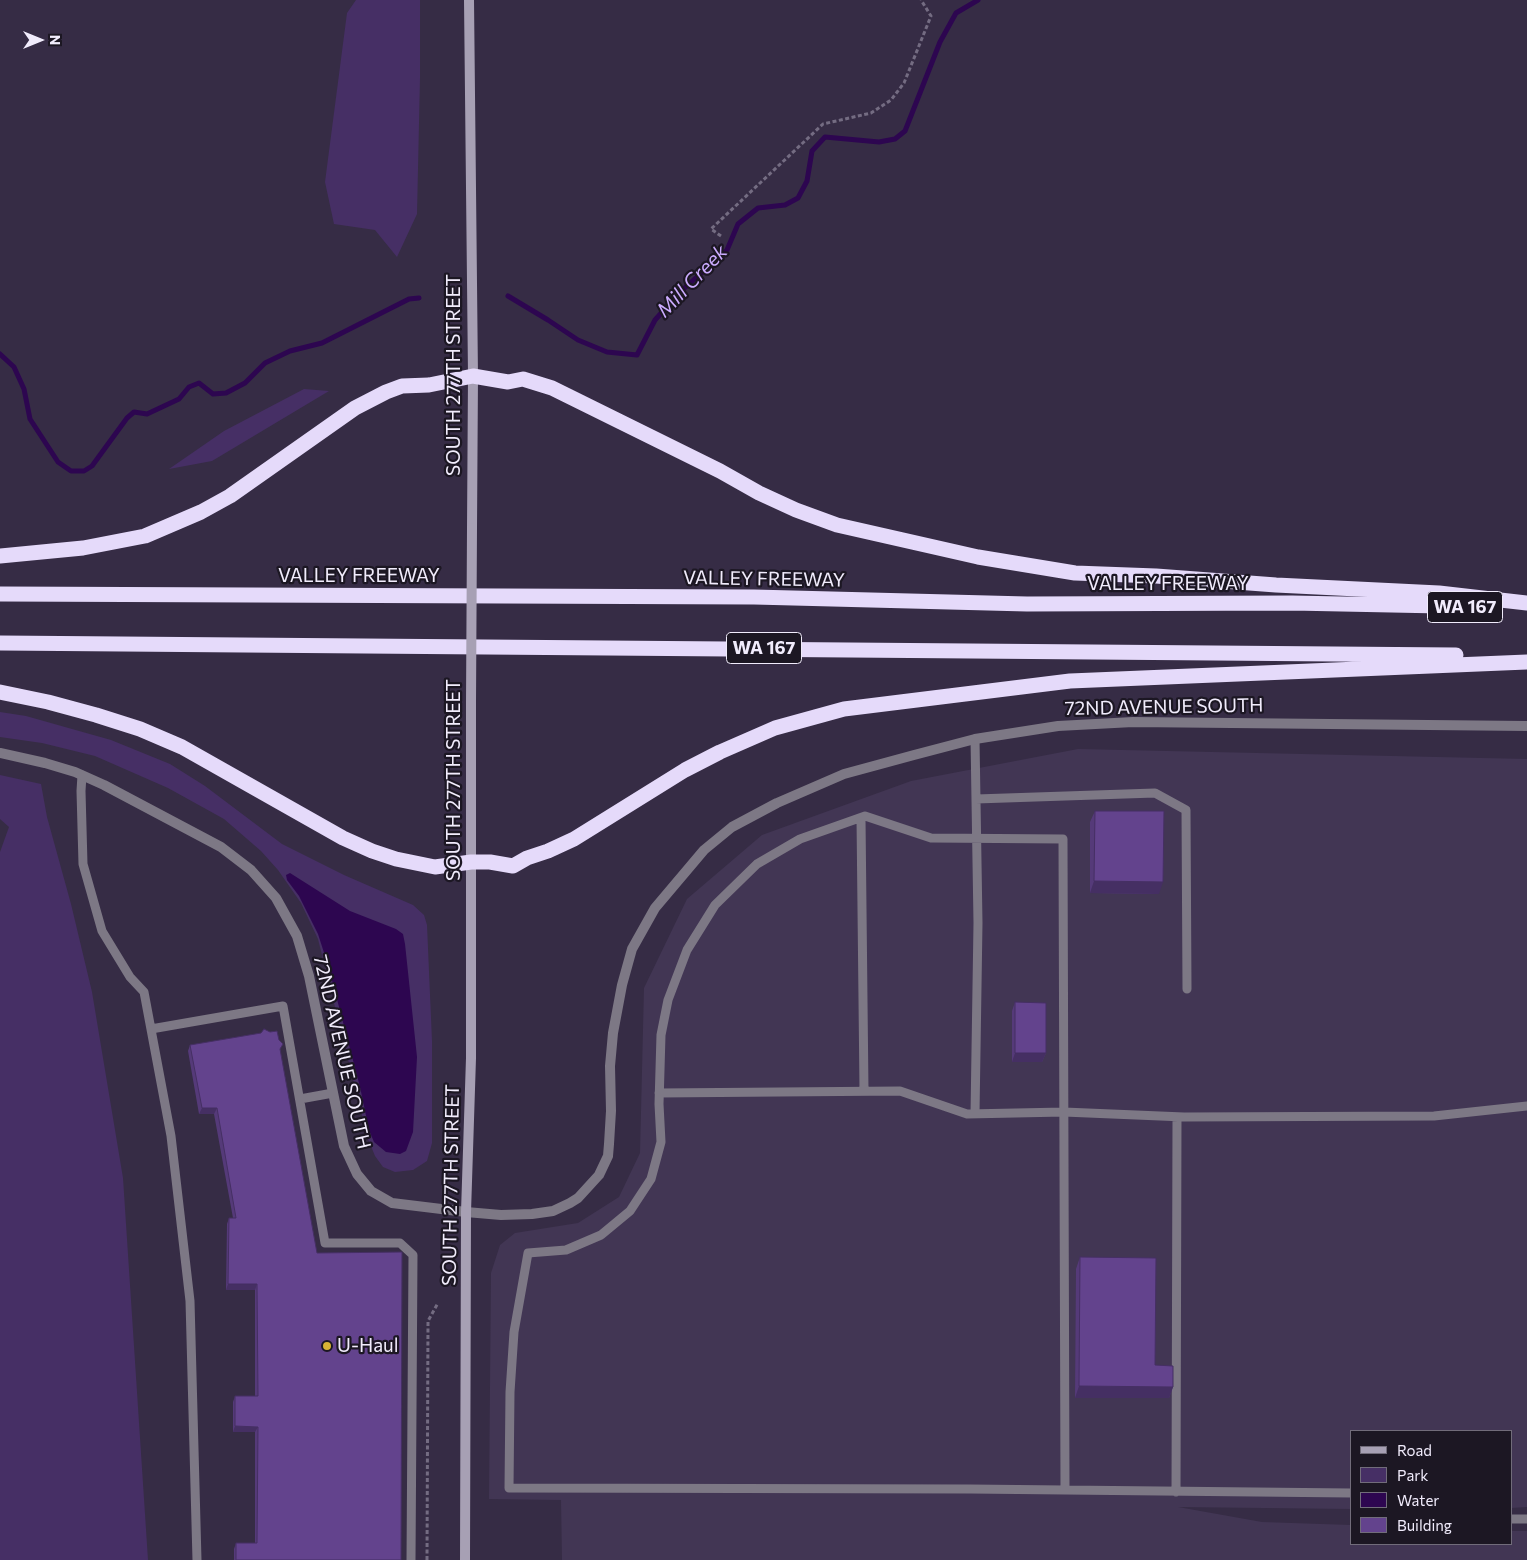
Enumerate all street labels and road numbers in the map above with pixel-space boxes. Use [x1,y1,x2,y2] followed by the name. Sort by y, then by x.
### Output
[443,274,465,476] street label: SOUTH 277TH STREET
[278,565,440,587] street label: VALLEY FREEWAY
[683,566,845,592] street label: VALLEY FREEWAY
[1087,573,1249,595] street label: VALLEY FREEWAY
[1428,592,1502,622] road number: WA 167
[726,632,802,664] road number: WA 167
[443,679,465,881] street label: SOUTH 277TH STREET
[1064,694,1264,720] street label: 72ND AVENUE SOUTH
[309,953,375,1151] street label: 72ND AVENUE SOUTH
[438,1084,464,1286] street label: SOUTH 277TH STREET

